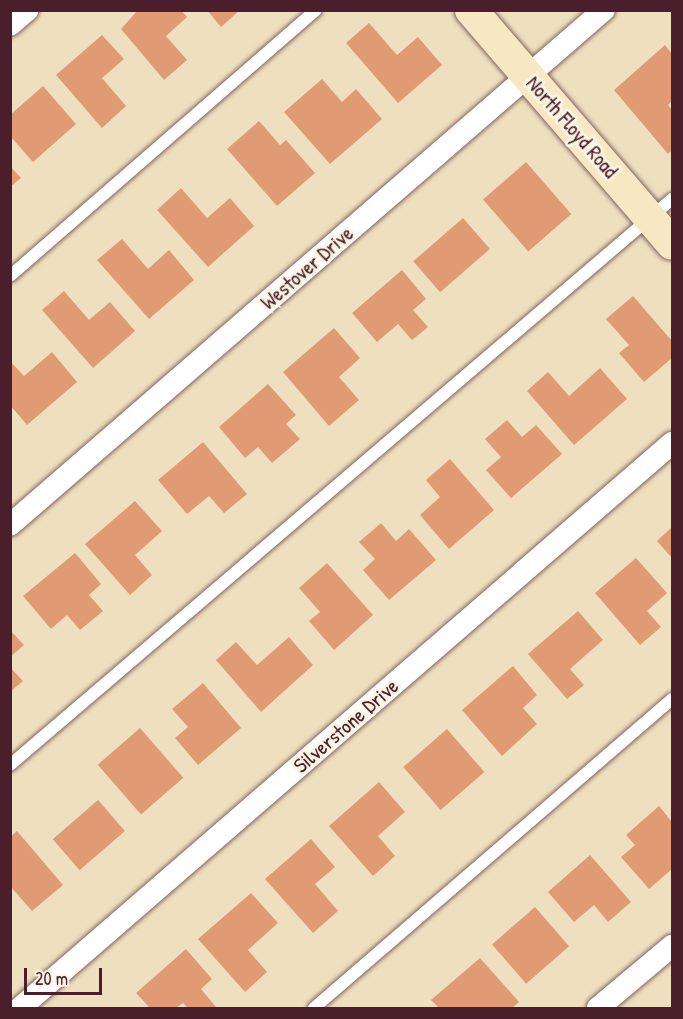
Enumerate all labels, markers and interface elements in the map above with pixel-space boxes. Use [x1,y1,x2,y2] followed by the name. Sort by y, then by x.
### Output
[521,71,623,183] street label: North Floyd Road
[256,221,358,315] street label: Westover Drive
[288,674,404,778] street label: Silverstone Drive
[27,956,105,994] scale bar
[35,966,68,991] text: 20 m

